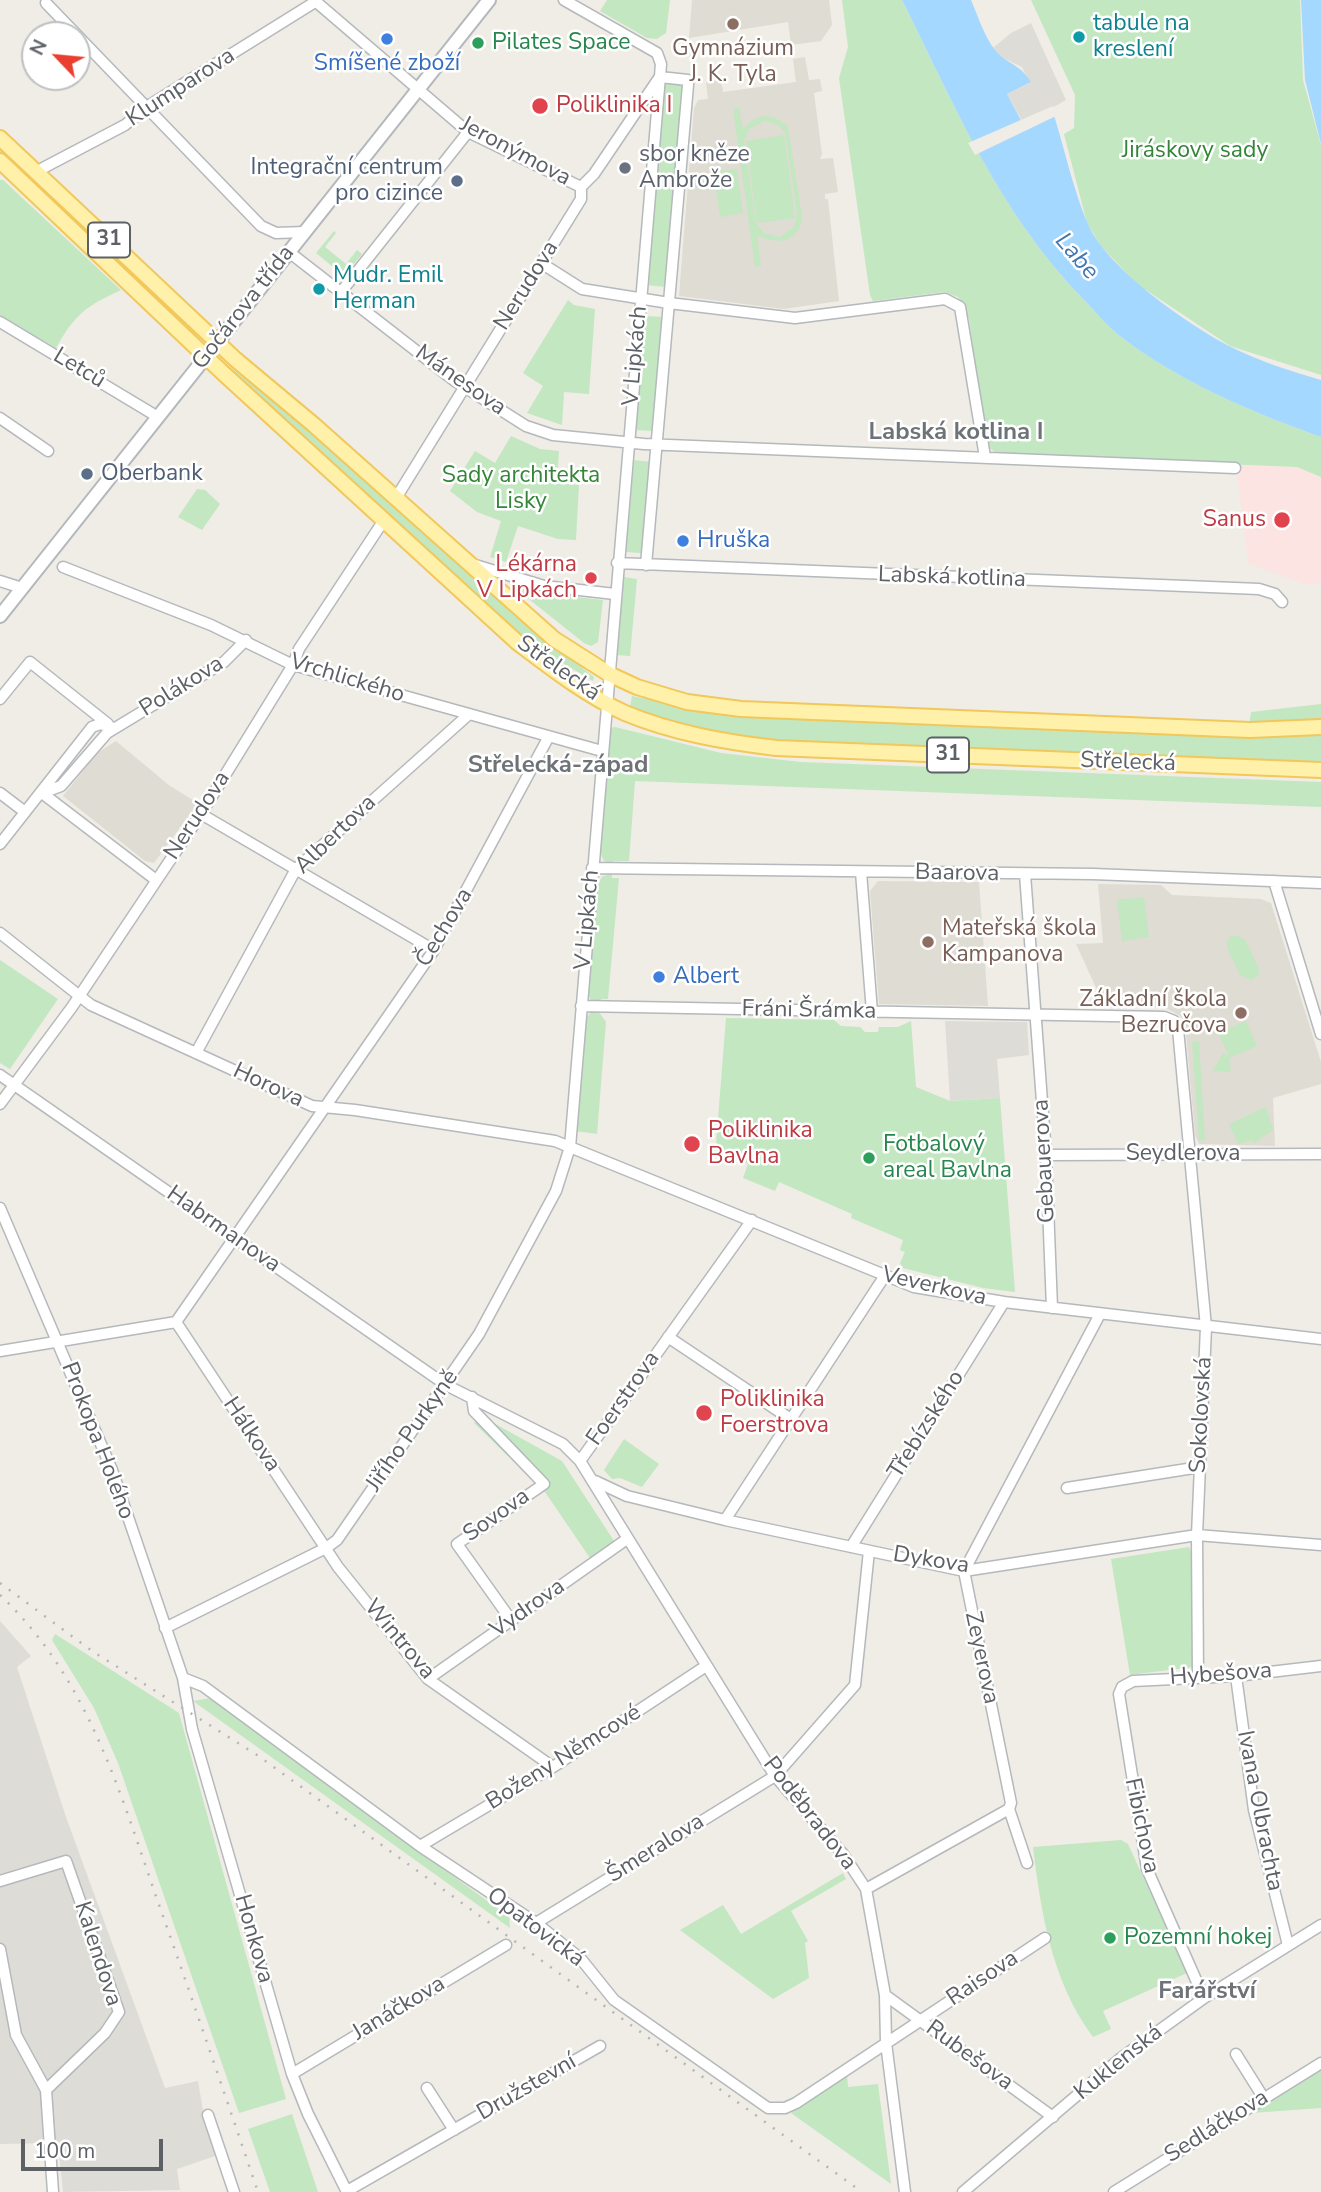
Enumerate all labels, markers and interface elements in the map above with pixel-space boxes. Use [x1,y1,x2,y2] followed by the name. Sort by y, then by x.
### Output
[1093,10,1190,64] place label: tabule na kreslení
[725,16,741,32] marker: Gymnázium J. K. Tyla
[21,21,91,91] north arrow
[492,29,630,57] place label: Pilates Space
[1071,29,1087,45] marker: tabule na kreslení
[379,31,395,47] marker: Smíšené zboží
[470,35,486,51] marker: Pilates Space
[672,35,794,89] place label: Gymnázium J. K. Tyla
[24,36,54,60] text: N
[122,43,240,133] street label: Klumparova
[314,50,460,78] place label: Smíšené zboží
[556,92,672,120] place label: Poliklinika I
[530,96,550,116] marker: Poliklinika I
[455,111,575,193] street label: Jeronýmova
[1122,137,1268,165] park label: Jiráskovy sady
[639,141,750,195] place label: sbor kněze Ambrože
[251,154,443,208] place label: Integrační centrum pro cizince
[617,160,633,176] marker: sbor kněze Ambrože
[449,173,465,189] marker: Integrační centrum pro cizince
[88,222,130,258] road number: 31
[1048,228,1104,286] water label: Labe
[489,236,565,336] street label: Nerudova
[187,240,301,376] street label: Gočárova třída
[333,262,443,316] place label: Mudr. Emil Herman
[311,281,327,297] marker: Mudr. Emil Herman
[618,305,654,407] street label: V Lipkách
[409,340,511,422] street label: Mánesova
[48,343,110,395] street label: Letců
[869,419,1043,447] district label: Labská kotlina I
[101,460,203,488] place label: Oberbank
[442,462,600,516] park label: Sady architekta Lisky
[79,466,95,482] marker: Oberbank
[1203,506,1266,534] place label: Sanus
[1272,510,1292,530] marker: Sanus
[697,527,770,555] place label: Hruška
[675,533,691,549] marker: Hruška
[477,551,577,605] place label: Lékárna V Lipkách
[878,562,1026,594] street label: Labská kotlina
[583,570,599,586] marker: Lékárna V Lipkách
[511,630,605,708] street label: Střelecká
[286,648,408,710] street label: Vrchlického
[135,651,229,723] street label: Polákova
[927,738,969,772] road number: 31
[1080,748,1176,778] street label: Střelecká
[468,752,648,780] district label: Střelecká-západ
[159,766,237,866] street label: Nerudova
[290,789,382,881] street label: Albertova
[915,859,999,889] street label: Baarova
[570,869,606,971] street label: V Lipkách
[411,884,479,972] street label: Čechova
[942,915,1097,969] place label: Mateřská škola Kampanova
[920,934,936,950] marker: Mateřská škola Kampanova
[673,963,739,991] place label: Albert
[651,969,667,985] marker: Albert
[1079,986,1227,1040] place label: Základní škola Bezručova
[741,996,877,1026] street label: Fráni Šrámka
[1233,1005,1249,1021] marker: Základní škola Bezručova
[228,1058,308,1114] street label: Horova
[1028,1098,1062,1224] street label: Gebauerova
[708,1117,813,1171] place label: Poliklinika Bavlna
[883,1131,1012,1185] place label: Fotbalový areal Bavlna
[682,1134,702,1154] marker: Poliklinika Bavlna
[1126,1140,1240,1168] street label: Seydlerova
[861,1150,877,1166] marker: Fotbalový areal Bavlna
[161,1181,285,1279] street label: Habrmanova
[879,1262,989,1312] street label: Veverkova
[581,1347,667,1451] street label: Foerstrova
[1185,1356,1219,1474] street label: Sokolovská
[54,1359,140,1523] street label: Prokopa Holého
[361,1365,465,1497] street label: Jiřího Purkyně
[883,1366,971,1484] street label: Třebízského
[720,1386,829,1440] place label: Poliklinika Foerstrova
[216,1392,286,1478] street label: Hálkova
[694,1403,714,1423] marker: Poliklinika Foerstrova
[458,1483,536,1549] street label: Sovova
[891,1541,971,1581] street label: Dykova
[485,1573,571,1645] street label: Vydrova
[357,1594,441,1686] street label: Wintrova
[958,1609,1004,1707] street label: Zeyerova
[1169,1658,1273,1692] street label: Hybešova
[481,1699,647,1817] street label: Boženy Němcové
[1230,1728,1288,1894] street label: Ivana Olbrachta
[756,1752,862,1876] street label: Poděbradova
[1117,1776,1165,1876] street label: Fibichova
[602,1808,710,1890] street label: Šmeralova
[481,1882,589,1974] street label: Opatovická
[227,1891,279,1987] street label: Honkova
[67,1898,127,2010] street label: Kalendova
[1124,1924,1272,1952] place label: Pozemní hokej
[1102,1930,1118,1946] marker: Pozemní hokej
[942,1945,1024,2013] street label: Raisova
[348,1971,450,2047] street label: Janáčkova
[1158,1978,1256,2006] district label: Farářství
[920,2015,1018,2097] street label: Rubešova
[1069,2019,1169,2107] street label: Kuklenská
[472,2049,582,2127] street label: Družstevní
[1160,2084,1274,2170] street label: Sedláčkova
[24,2126,166,2170] scale bar
[34,2137,95,2165] text: 100 m

